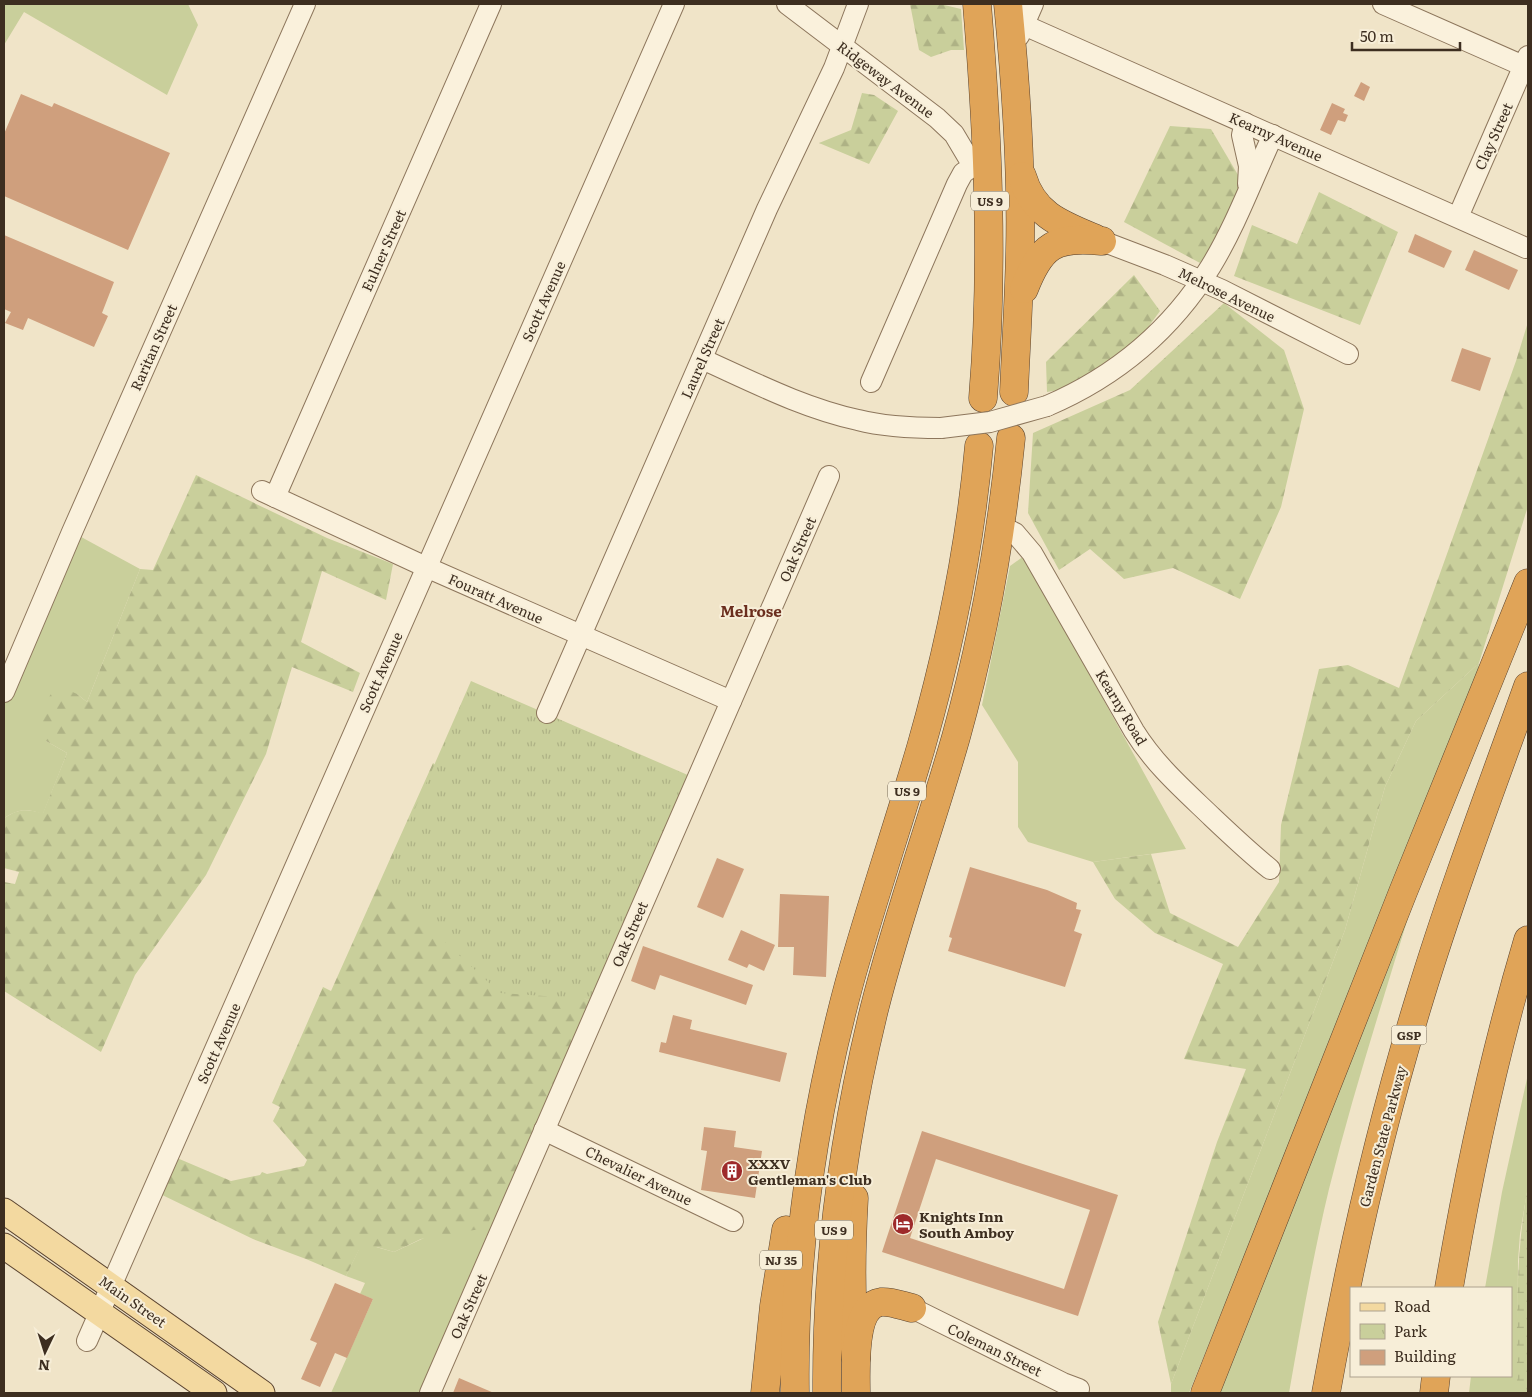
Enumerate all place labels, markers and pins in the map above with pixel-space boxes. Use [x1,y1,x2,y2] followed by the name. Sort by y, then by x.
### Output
[748,1153,872,1189] place label: XXXV Gentleman's Club
[720,1159,744,1183] building icon: XXXV Gentleman's Club
[919,1206,1015,1242] place label: Knights Inn South Amboy
[891,1212,915,1236] hotel icon: Knights Inn South Amboy

